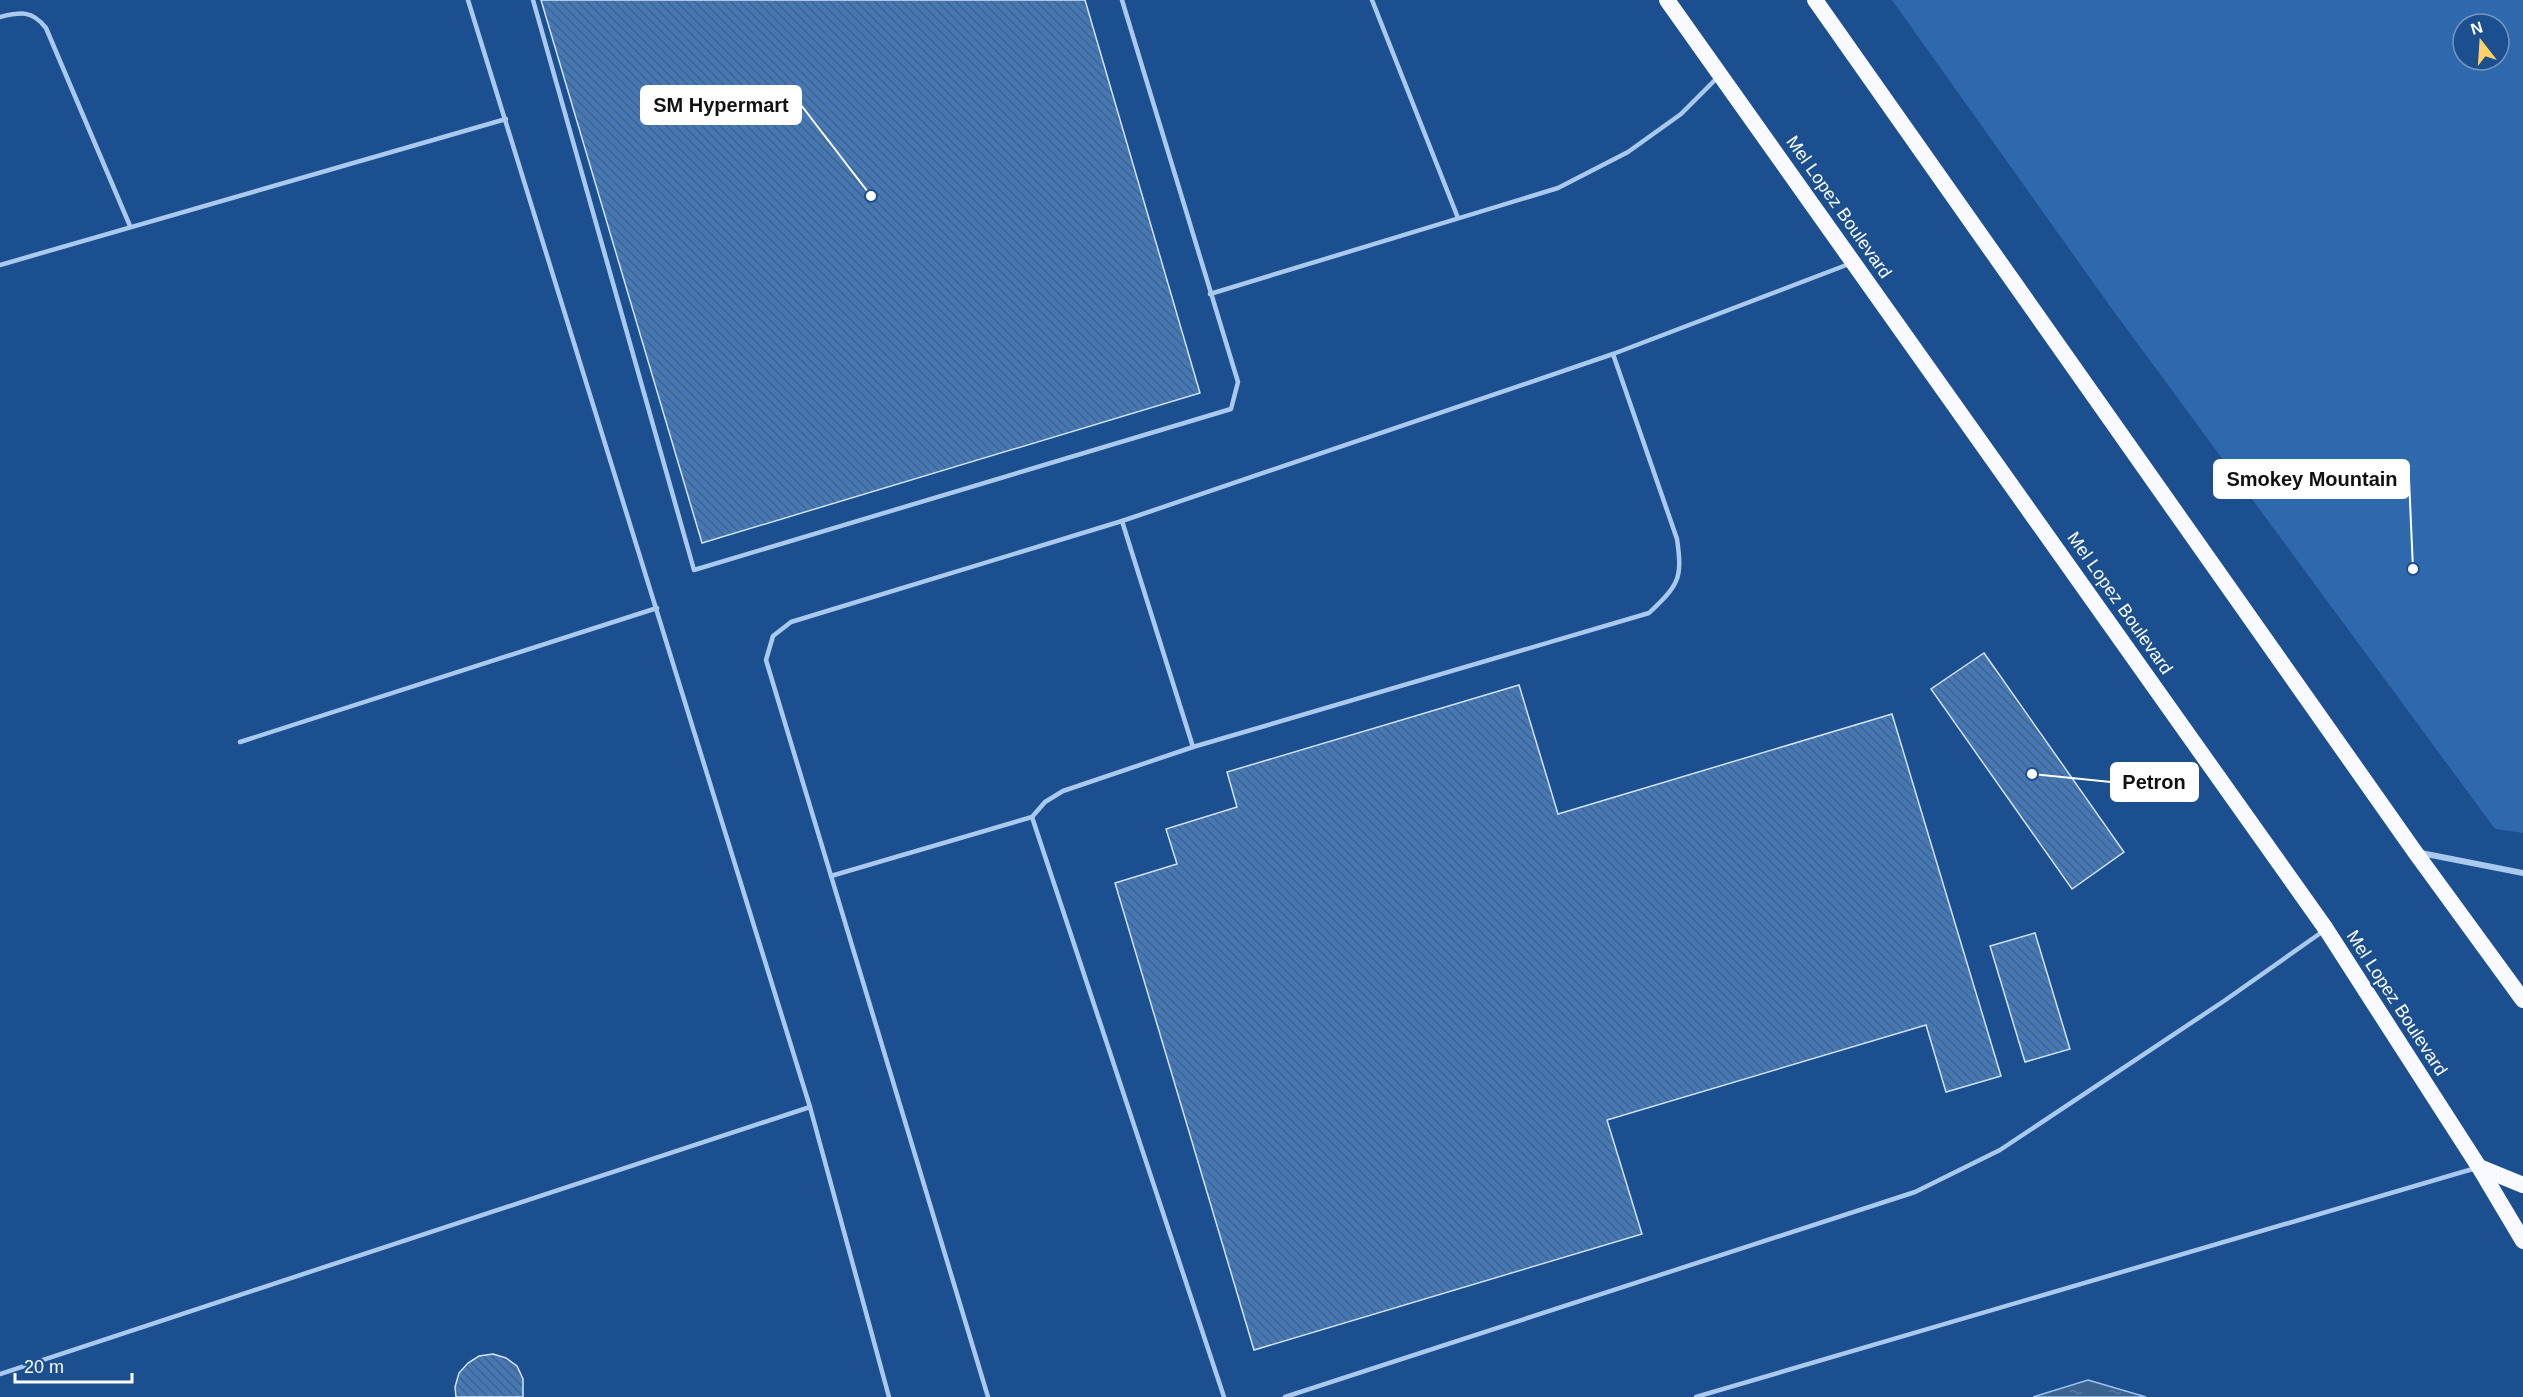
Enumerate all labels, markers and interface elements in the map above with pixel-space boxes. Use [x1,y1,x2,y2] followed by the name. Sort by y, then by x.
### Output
[2451,12,2511,72] north arrow
[2469,18,2485,38] text: N
[641,86,801,124] callout: SM Hypermart
[653,94,789,116] text: SM Hypermart
[1782,132,1896,282] street label: Mel Lopez Boulevard
[2214,460,2409,498] callout: Smokey Mountain
[2226,468,2398,490] text: Smokey Mountain
[2063,528,2177,678] street label: Mel Lopez Boulevard
[2111,763,2198,801] callout: Petron
[2122,771,2186,793] text: Petron
[2343,927,2451,1079] street label: Mel Lopez Boulevard
[15,1346,132,1384] scale bar
[24,1357,64,1377] text: 20 m

